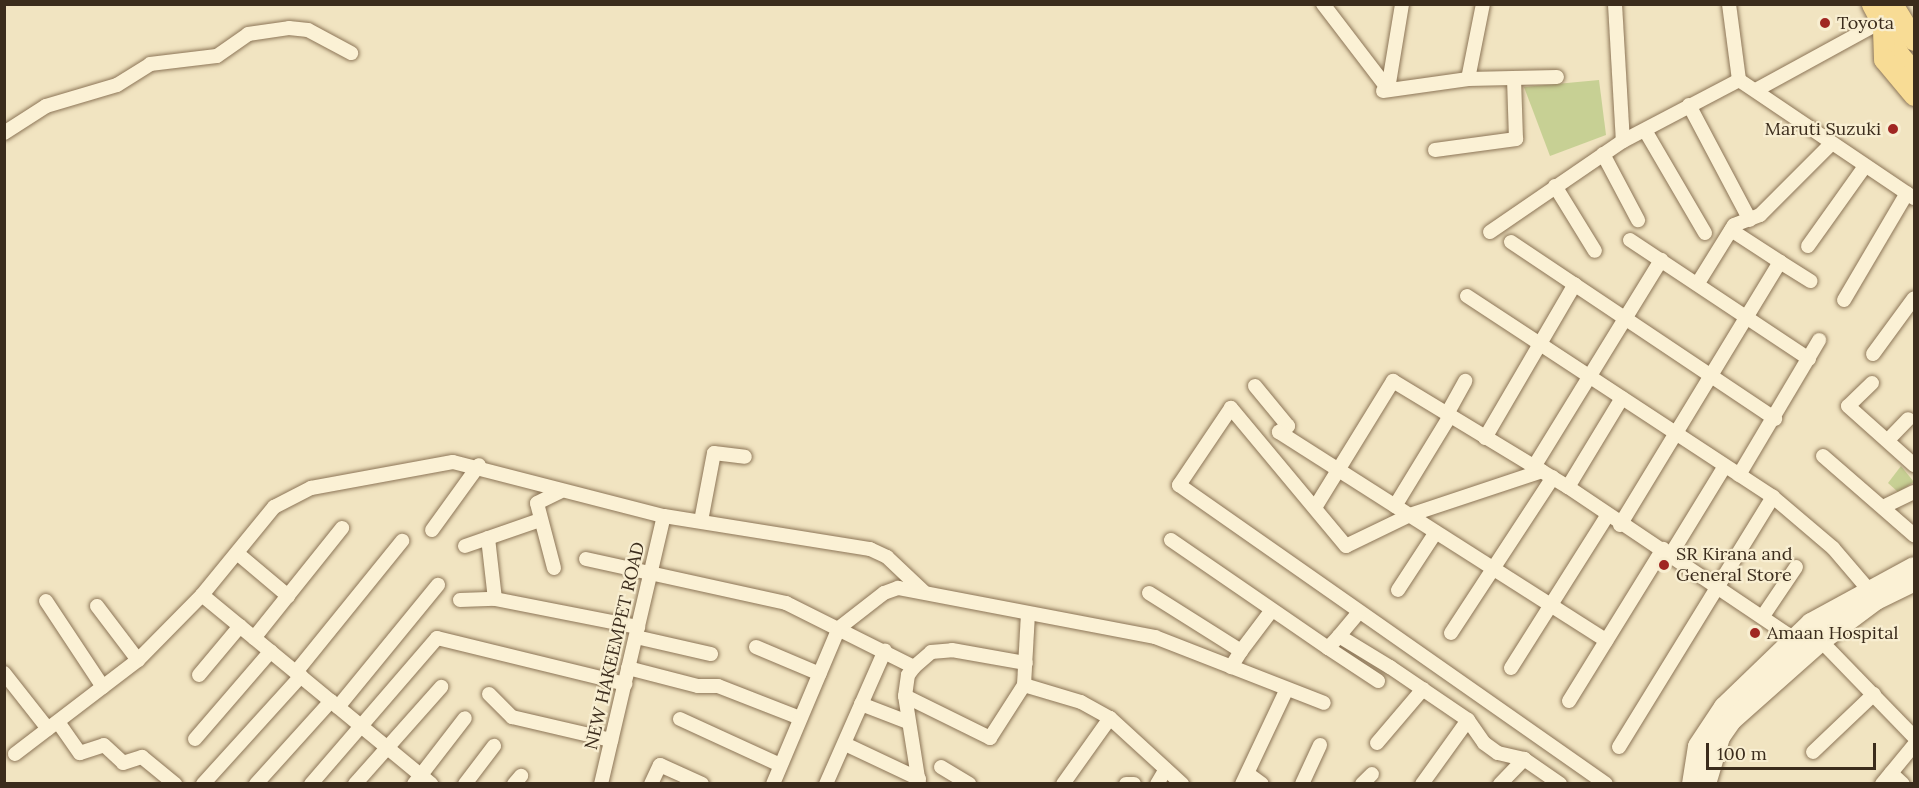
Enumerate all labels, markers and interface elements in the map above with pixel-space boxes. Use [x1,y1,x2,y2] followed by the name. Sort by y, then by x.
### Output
[1837,12,1894,34] place label: Toyota
[1818,16,1832,30] marker: Toyota
[1764,118,1881,140] place label: Maruti Suzuki
[1886,122,1900,136] marker: Maruti Suzuki
[581,540,649,752] street label: NEW HAKEEMPET ROAD
[1676,544,1792,586] place label: SR Kirana and General Store
[1657,558,1671,572] marker: SR Kirana and General Store
[1767,622,1898,644] place label: Amaan Hospital
[1748,626,1762,640] marker: Amaan Hospital
[1709,731,1878,769] scale bar
[1717,742,1767,765] text: 100 m

